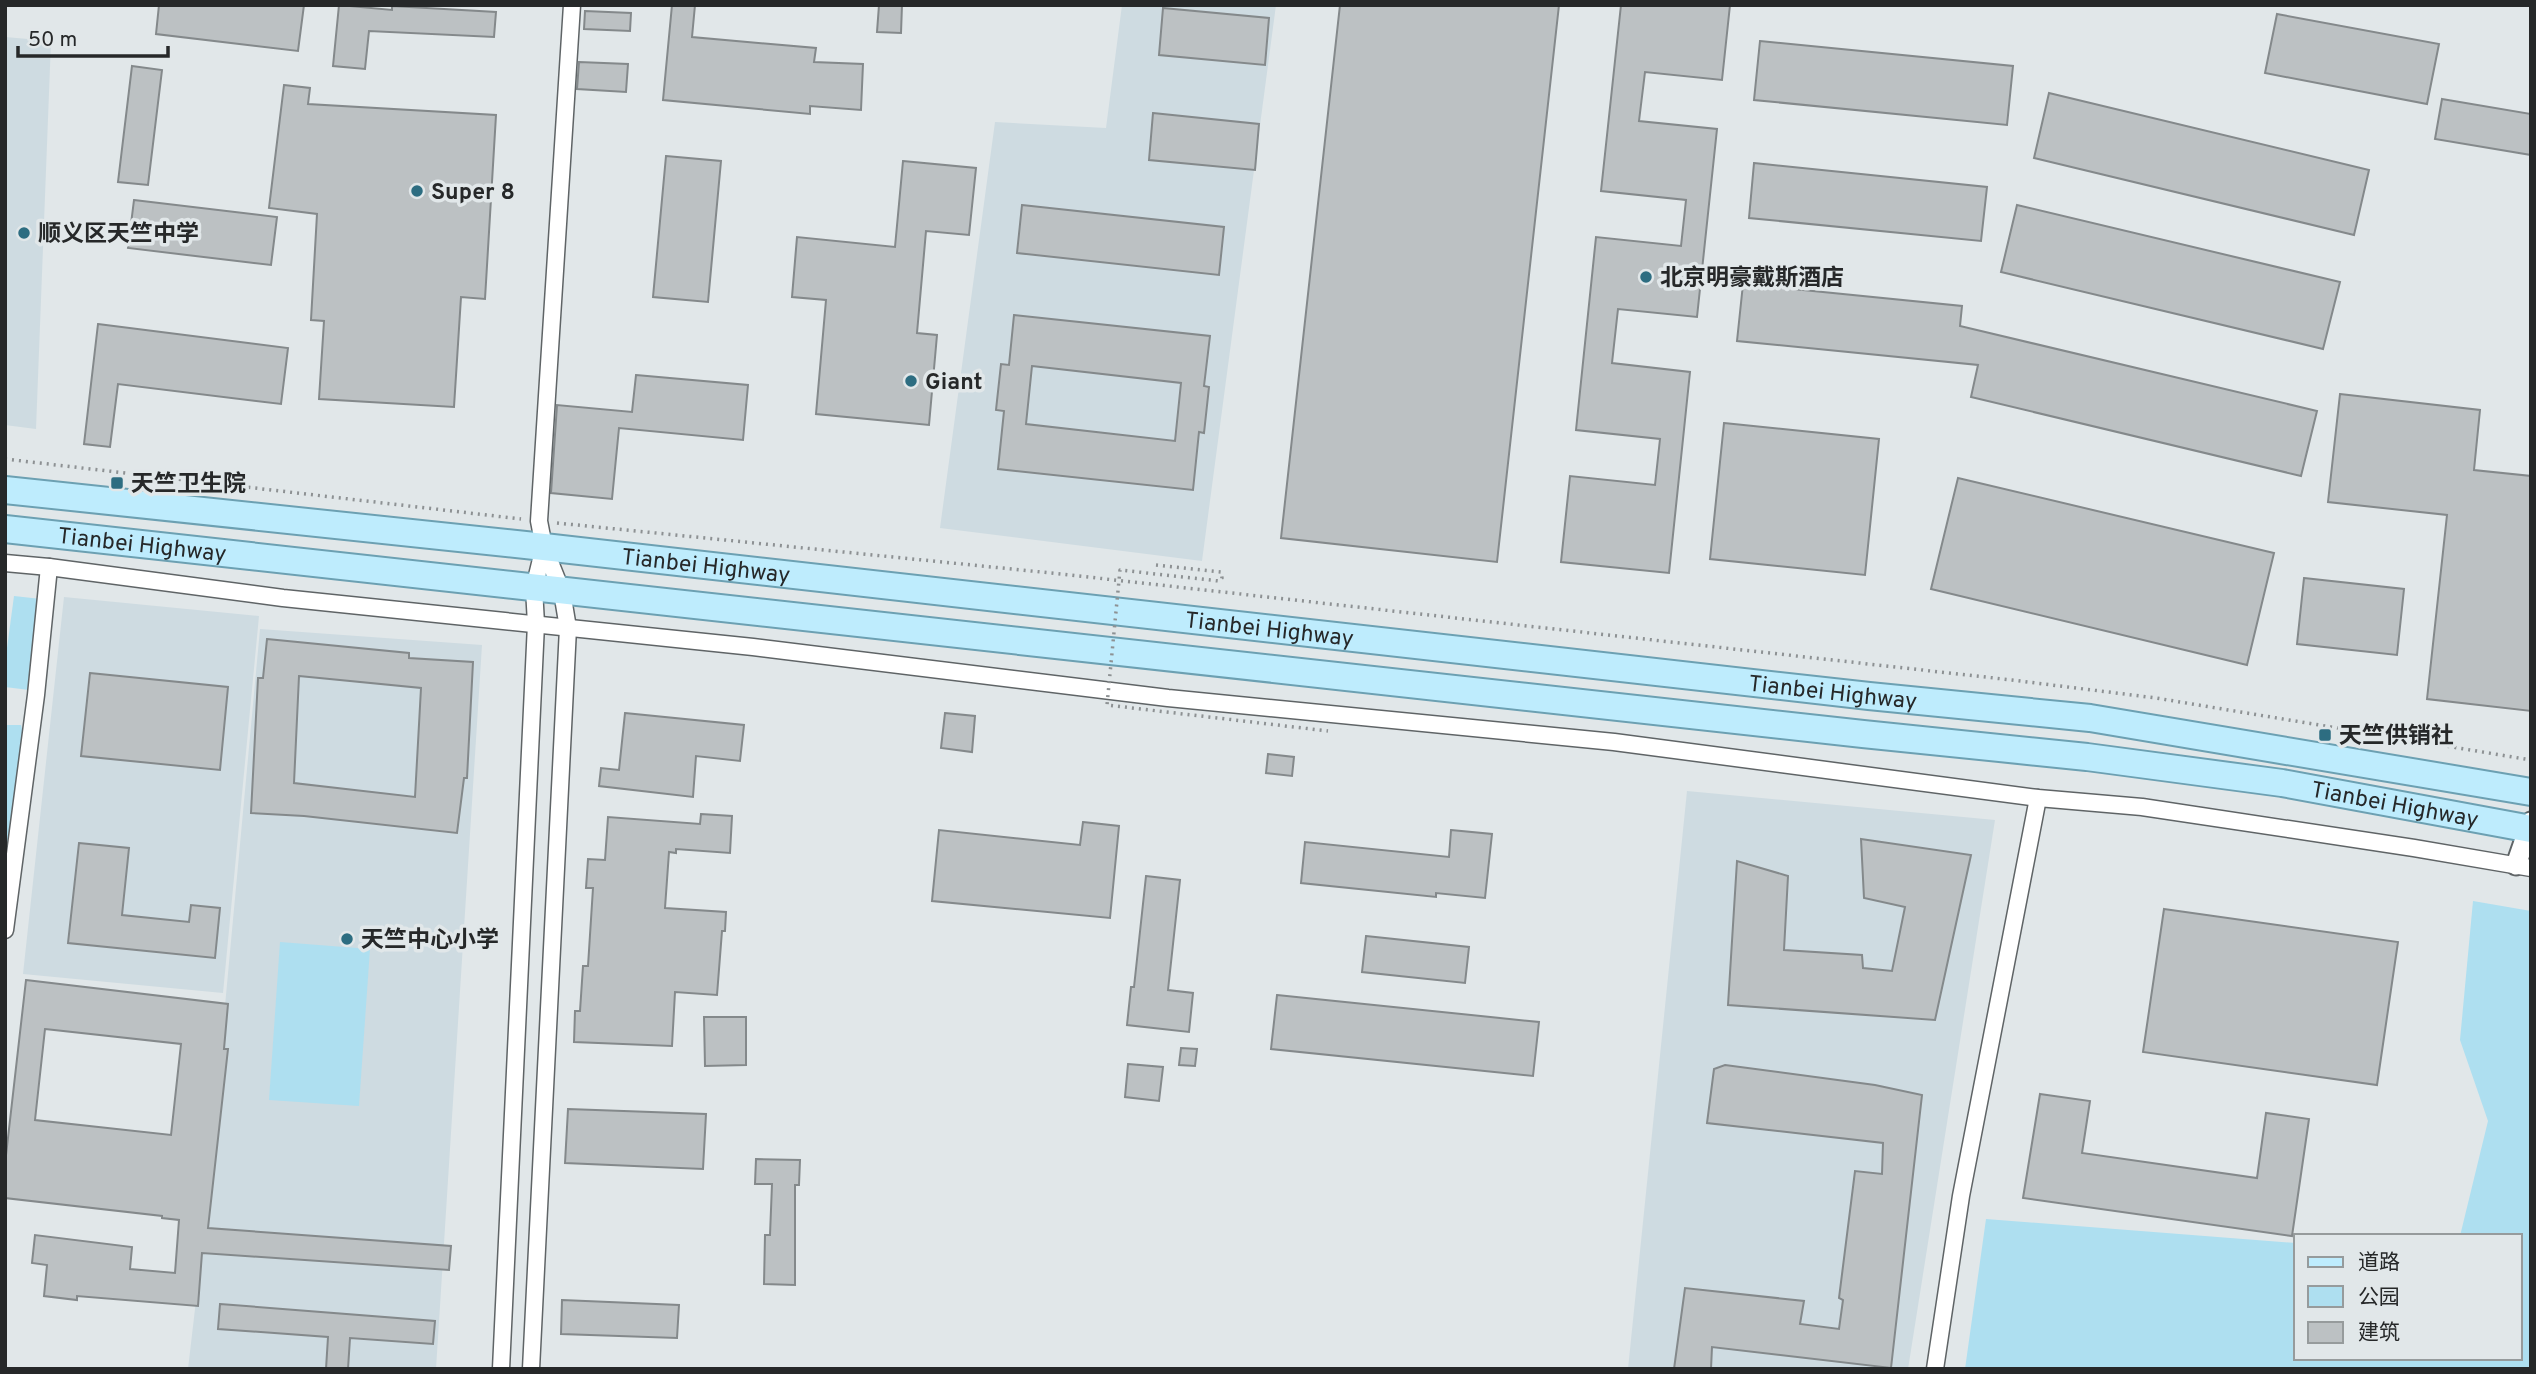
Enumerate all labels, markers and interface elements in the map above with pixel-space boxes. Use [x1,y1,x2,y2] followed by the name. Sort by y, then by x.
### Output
[18,14,168,58] scale bar
[28,27,77,54] text: 50 m
[431,179,515,208] place label: Super 8
[409,183,425,199] marker: Super 8
[38,221,199,250] place label: 顺义区天竺中学
[16,225,32,241] marker: 顺义区天竺中学
[1660,265,1844,294] place label: 北京明豪戴斯酒店
[1638,269,1654,285] marker: 北京明豪戴斯酒店
[925,369,982,398] place label: Giant
[903,373,919,389] marker: Giant
[131,471,246,500] place label: 天竺卫生院
[109,475,125,491] marker: 天竺卫生院
[56,523,228,570] street label: Tianbei Highway
[620,544,792,592] street label: Tianbei Highway
[1183,607,1355,655] street label: Tianbei Highway
[1747,671,1918,718] street label: Tianbei Highway
[2339,723,2454,752] place label: 天竺供销社
[2317,727,2333,743] marker: 天竺供销社
[2308,777,2481,836] street label: Tianbei Highway
[361,927,499,956] place label: 天竺中心小学
[339,931,355,947] marker: 天竺中心小学
[2294,1234,2522,1360] legend
[2358,1250,2400,1277] text: 道路
[2358,1285,2400,1312] text: 公园
[2358,1320,2400,1347] text: 建筑

